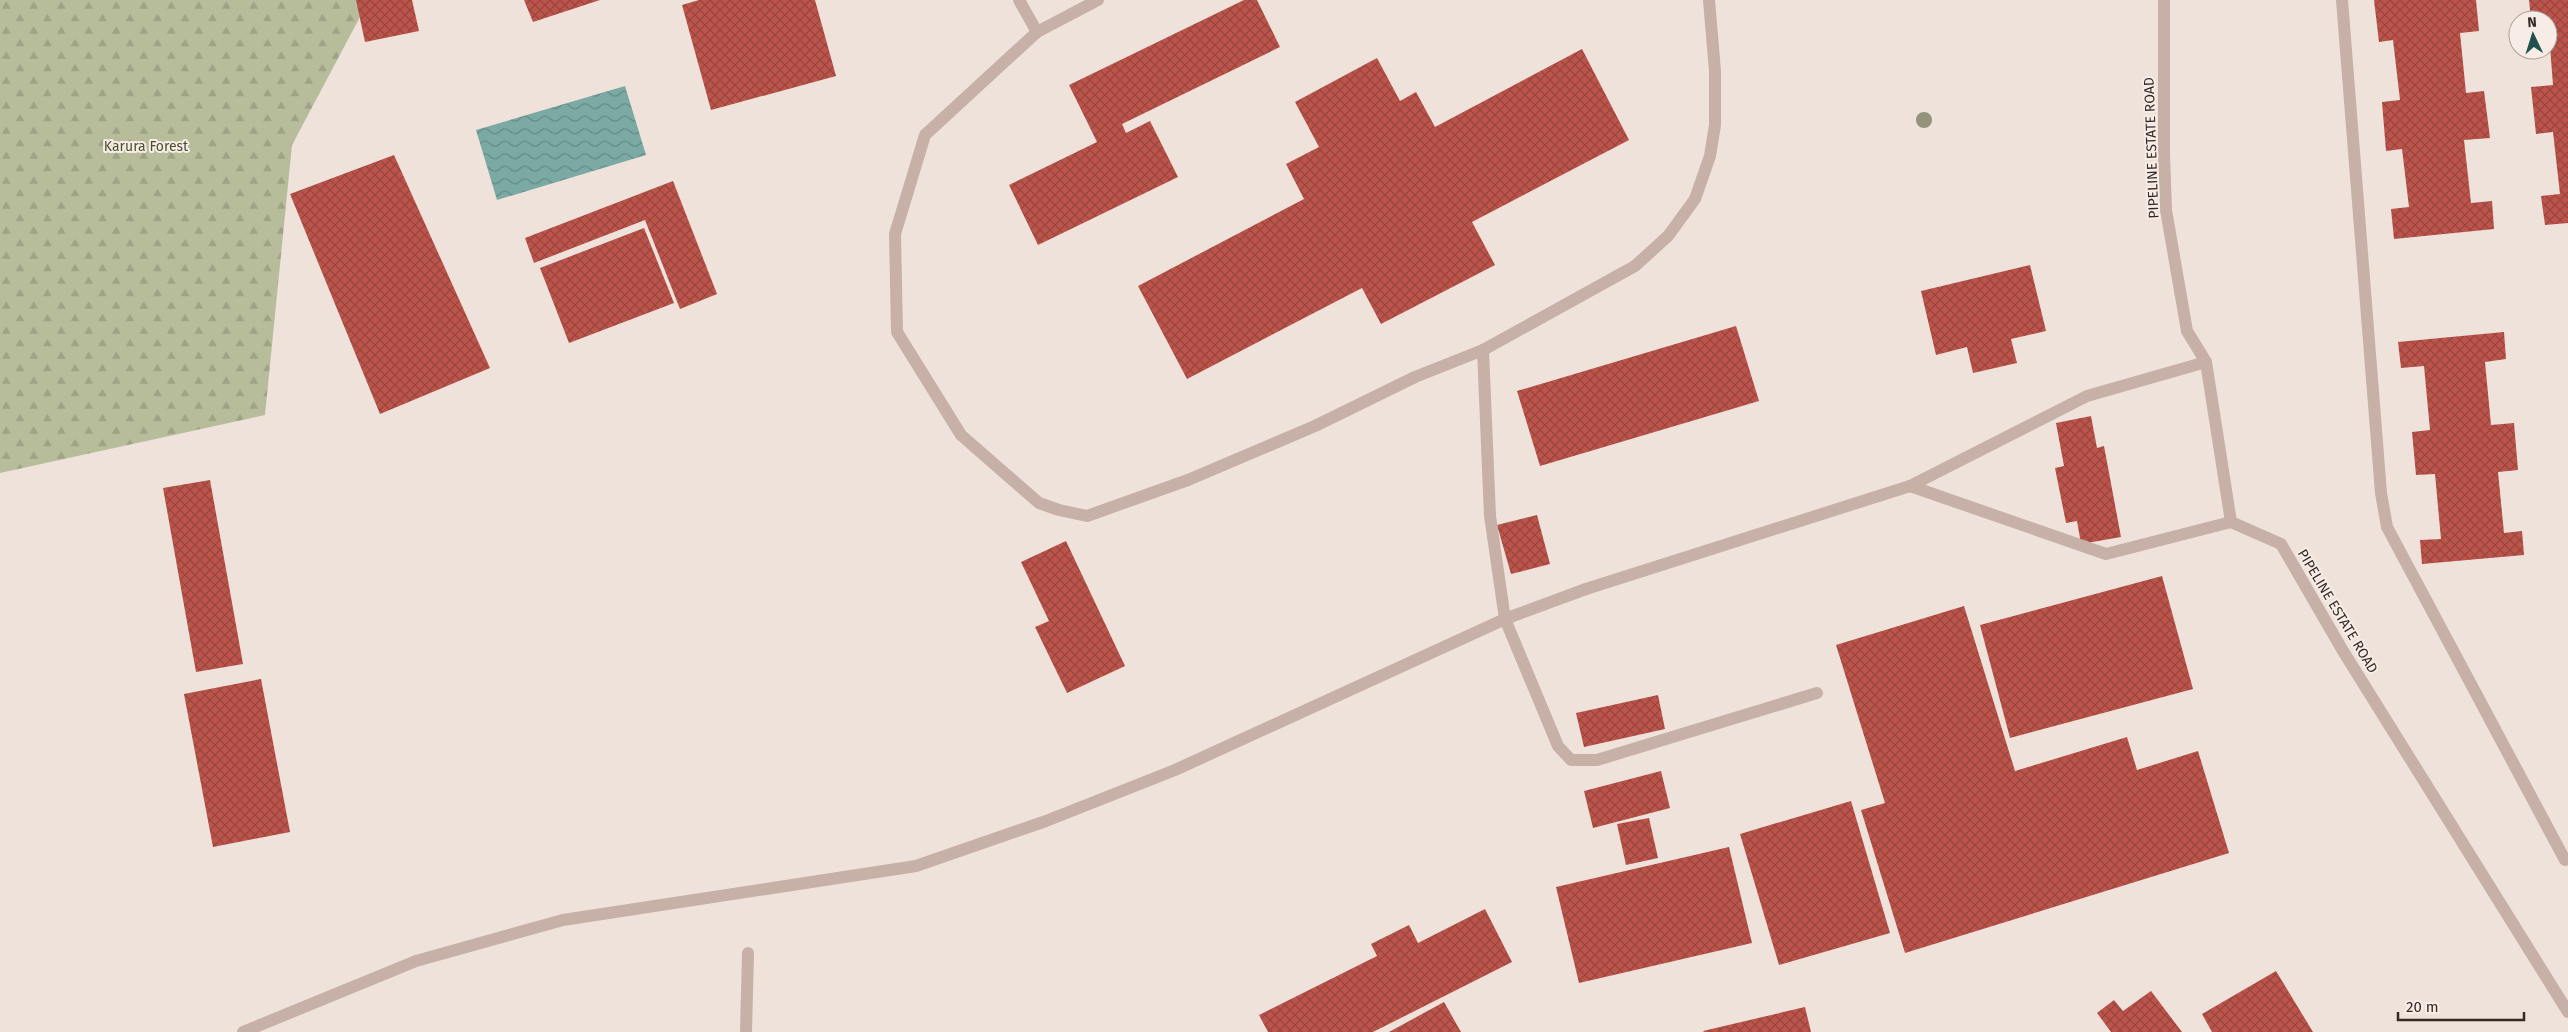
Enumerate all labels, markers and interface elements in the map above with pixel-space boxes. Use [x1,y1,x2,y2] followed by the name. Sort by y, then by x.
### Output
[2508,10,2558,60] north arrow
[2527,14,2537,31] text: N
[2141,77,2162,219] street label: PIPELINE ESTATE ROAD
[104,138,189,155] park label: Karura Forest
[2294,546,2381,676] street label: PIPELINE ESTATE ROAD
[2398,990,2524,1022] scale bar
[2406,998,2439,1016] text: 20 m

